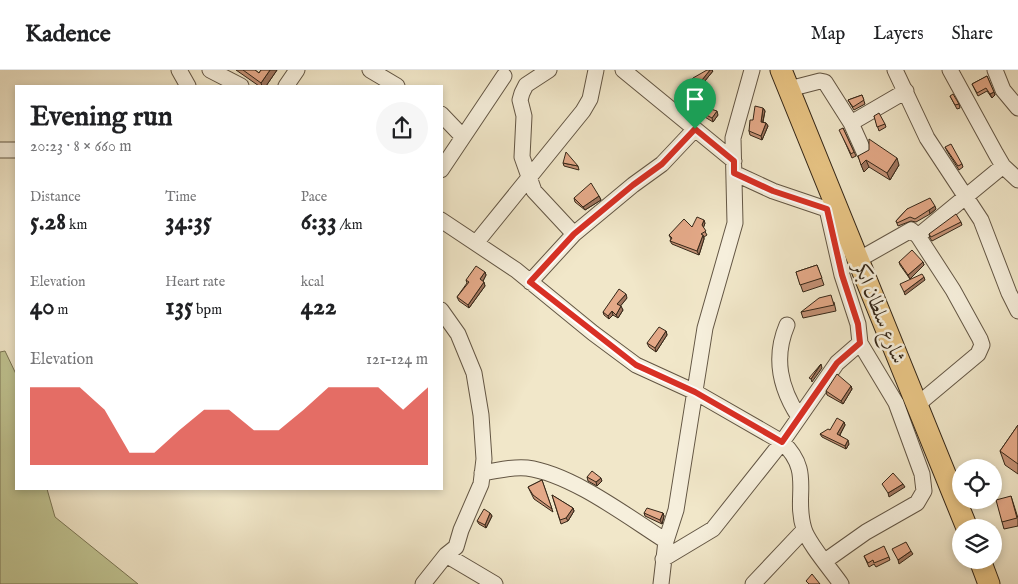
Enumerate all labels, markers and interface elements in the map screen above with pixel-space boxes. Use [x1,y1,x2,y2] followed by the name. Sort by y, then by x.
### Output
[25,19,111,50] text: Kadence
[811,23,845,46] text: Map
[873,23,924,46] text: Layers
[952,23,993,46] text: Share
[674,78,716,129] pin
[681,85,709,113] icon: arrive
[30,100,173,135] text: Evening run
[376,102,428,154] button: share
[30,137,132,157] text: 20:23 · 8 × 660 m
[30,188,81,206] text: Distance
[165,188,196,206] text: Time
[301,188,327,206] text: Pace
[30,206,66,238] text: 5.28
[165,206,212,238] text: 34:35
[301,206,336,238] text: 6:33
[66,216,87,234] text: km
[336,216,363,234] text: /km
[843,257,911,369] street label: شارع سلطان ابكر
[30,273,86,291] text: Elevation
[165,273,225,291] text: Heart rate
[301,273,324,291] text: kcal
[30,291,55,323] text: 40
[165,291,193,323] text: 135
[301,291,336,323] text: 422
[55,301,68,319] text: m
[193,301,222,319] text: bpm
[30,350,93,370] text: Elevation
[366,350,428,370] text: 121–124 m
[952,459,1002,569] map controls
[952,459,1002,509] button: locate
[952,519,1002,569] button: layers

